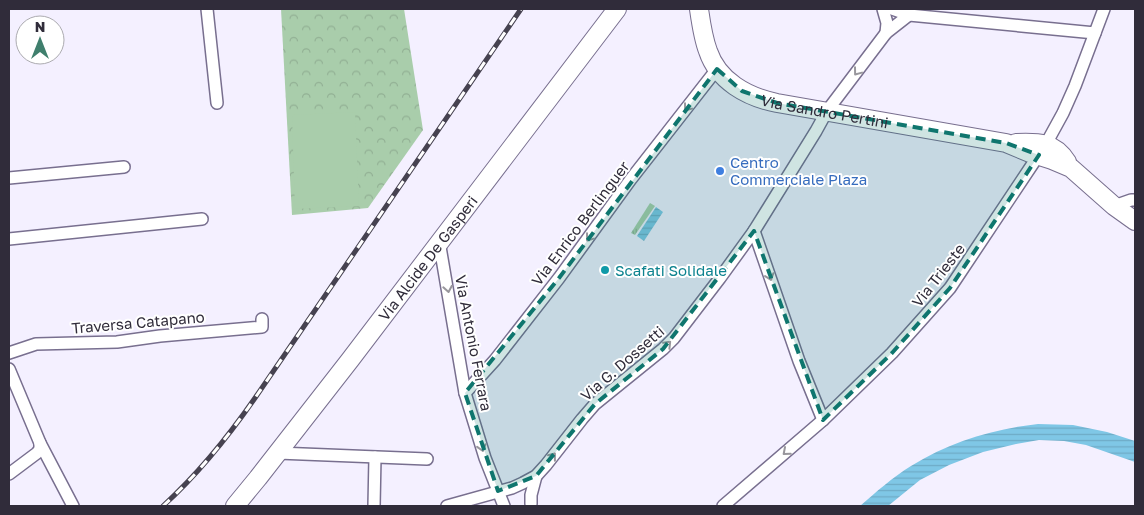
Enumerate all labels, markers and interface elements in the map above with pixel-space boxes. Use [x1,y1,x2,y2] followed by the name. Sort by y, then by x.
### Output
[15,15,65,65] north arrow
[35,18,45,35] text: N
[854,66,863,76] one-way arrow
[759,90,890,131] street label: Via Sandro Pertini
[684,102,693,112] one-way arrow
[730,153,867,188] place label: Centro Commerciale Plaza
[527,157,633,289] street label: Via Enrico Berlinguer
[714,165,726,177] marker: Centro Commerciale Plaza
[374,192,481,324] street label: Via Alcide De Gasperi
[586,232,595,242] one-way arrow
[908,239,969,310] street label: Via Trieste
[615,261,727,279] place label: Scafati Solidale
[599,264,611,276] marker: Scafati Solidale
[764,272,774,280] one-way arrow
[452,274,496,412] street label: Via Antonio Ferrara
[442,285,452,294] one-way arrow
[71,307,205,337] street label: Traversa Catapano
[577,322,667,404] street label: Via G. Dossetti
[663,340,672,349] one-way arrow
[476,443,486,451] one-way arrow
[783,447,792,455] one-way arrow
[547,453,556,462] one-way arrow

